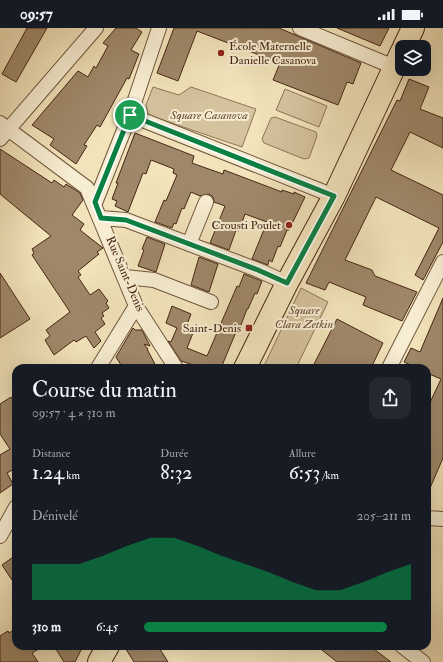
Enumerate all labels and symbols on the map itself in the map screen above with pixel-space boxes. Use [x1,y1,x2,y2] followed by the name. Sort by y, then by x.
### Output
[229,39,317,68] place label: École Maternelle Danielle Casanova
[216,48,226,58] marker: École Maternelle Danielle Casanova
[113,98,147,132] pin
[169,108,248,123] park label: Square Casanova
[212,218,281,233] place label: Crousti Poulet
[284,220,294,230] marker: Crousti Poulet
[102,234,148,314] street label: Rue Saint-Denis
[275,303,334,332] park label: Square Clara Zetkin
[183,321,241,336] place label: Saint-Denis
[244,323,254,333] marker: Saint-Denis

